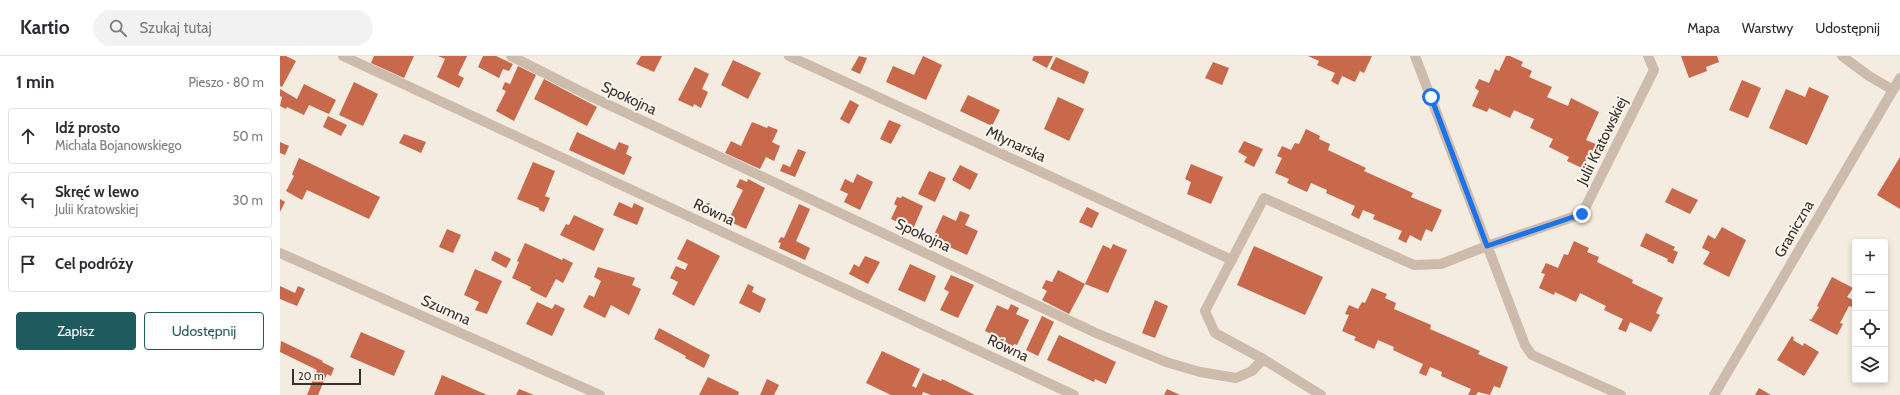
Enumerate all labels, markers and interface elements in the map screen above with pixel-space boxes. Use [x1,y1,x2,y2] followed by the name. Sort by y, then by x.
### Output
[93,10,373,46] search box
[20,16,69,39] text: Kartio
[107,17,129,39] icon: search
[139,19,212,37] text: Szukaj tutaj
[1687,19,1720,37] text: Mapa
[1742,19,1793,37] text: Warstwy
[1815,19,1880,37] text: Udostępnij
[16,72,54,92] text: 1 min
[188,74,264,90] text: Pieszo · 80 m
[599,77,660,119] street label: Spokojna
[1422,88,1440,106] route start
[1572,94,1631,189] street label: Julii Kratowskiej
[55,119,120,137] text: Idź prosto
[983,122,1049,166] street label: Młynarska
[17,125,39,147] icon: ahead
[233,128,263,144] text: 50 m
[55,137,182,153] text: Michała Bojanowskiego
[55,183,139,201] text: Skręć w lewo
[17,189,39,211] icon: left
[233,192,263,208] text: 30 m
[691,195,738,230] street label: Równa
[1770,197,1818,261] street label: Graniczna
[55,201,138,217] text: Julii Kratowskiej
[1573,205,1591,223] route end
[893,214,954,256] street label: Spokojna
[1852,239,1888,383] map controls
[1852,239,1888,275] button: +
[17,253,39,275] icon: arrive
[55,255,133,273] text: Cel podróży
[1852,275,1888,311] button: −
[418,291,474,329] street label: Szumna
[1852,311,1888,347] button: locate
[16,312,136,350] button: Zapisz
[144,312,264,350] button: Udostępnij
[985,331,1032,366] street label: Równa
[1852,347,1888,383] button: layers
[292,367,361,386] scale bar
[298,369,324,383] text: 20 m

